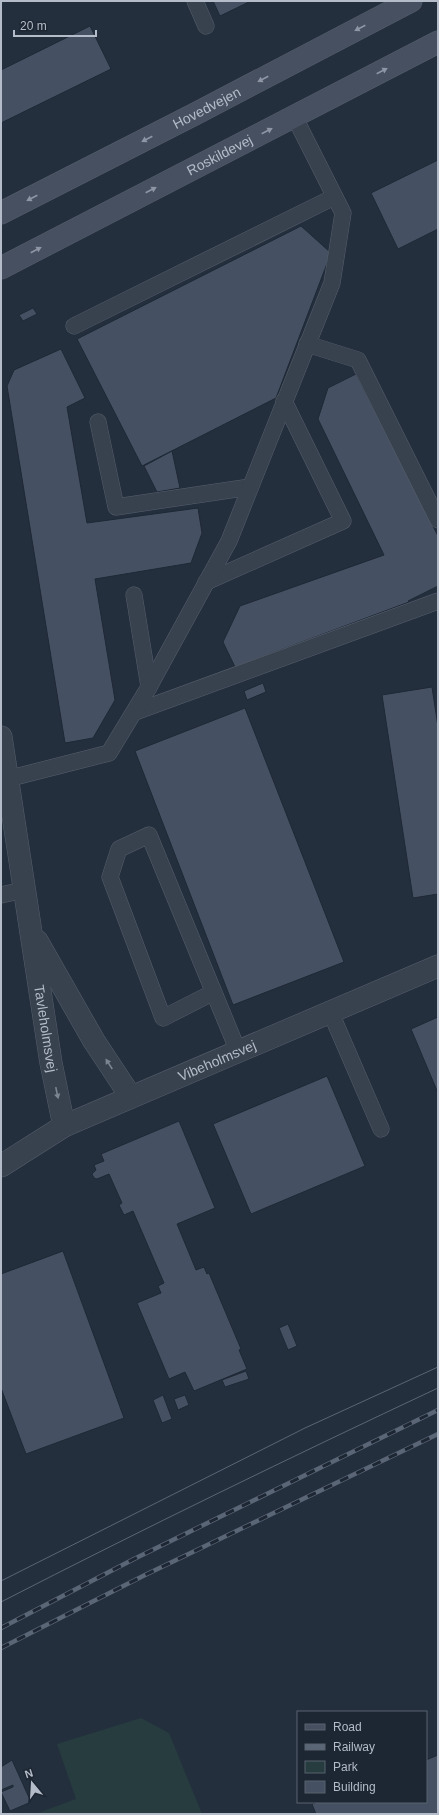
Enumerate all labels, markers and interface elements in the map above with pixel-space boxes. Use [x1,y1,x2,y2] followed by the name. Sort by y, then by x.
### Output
[14,12,96,38] scale bar
[20,19,47,33] text: 20 m
[354,25,366,32] one-way arrow
[376,67,388,74] one-way arrow
[257,75,269,82] one-way arrow
[170,84,243,132] street label: Hovedvejen
[261,127,272,134] one-way arrow
[184,131,255,179] street label: Roskildevej
[142,135,153,142] one-way arrow
[145,187,157,193] one-way arrow
[26,194,37,201] one-way arrow
[30,246,41,253] one-way arrow
[31,984,61,1074] street label: Tavleholmsvej
[176,1037,258,1084] street label: Vibeholmsvej
[106,1058,113,1070] one-way arrow
[55,1086,61,1099] one-way arrow
[297,1711,427,1803] legend
[333,1720,362,1734] text: Road
[333,1740,375,1754] text: Railway
[333,1760,359,1774] text: Park
[12,1763,52,1803] north arrow
[23,1767,35,1780] text: N
[333,1780,376,1794] text: Building

